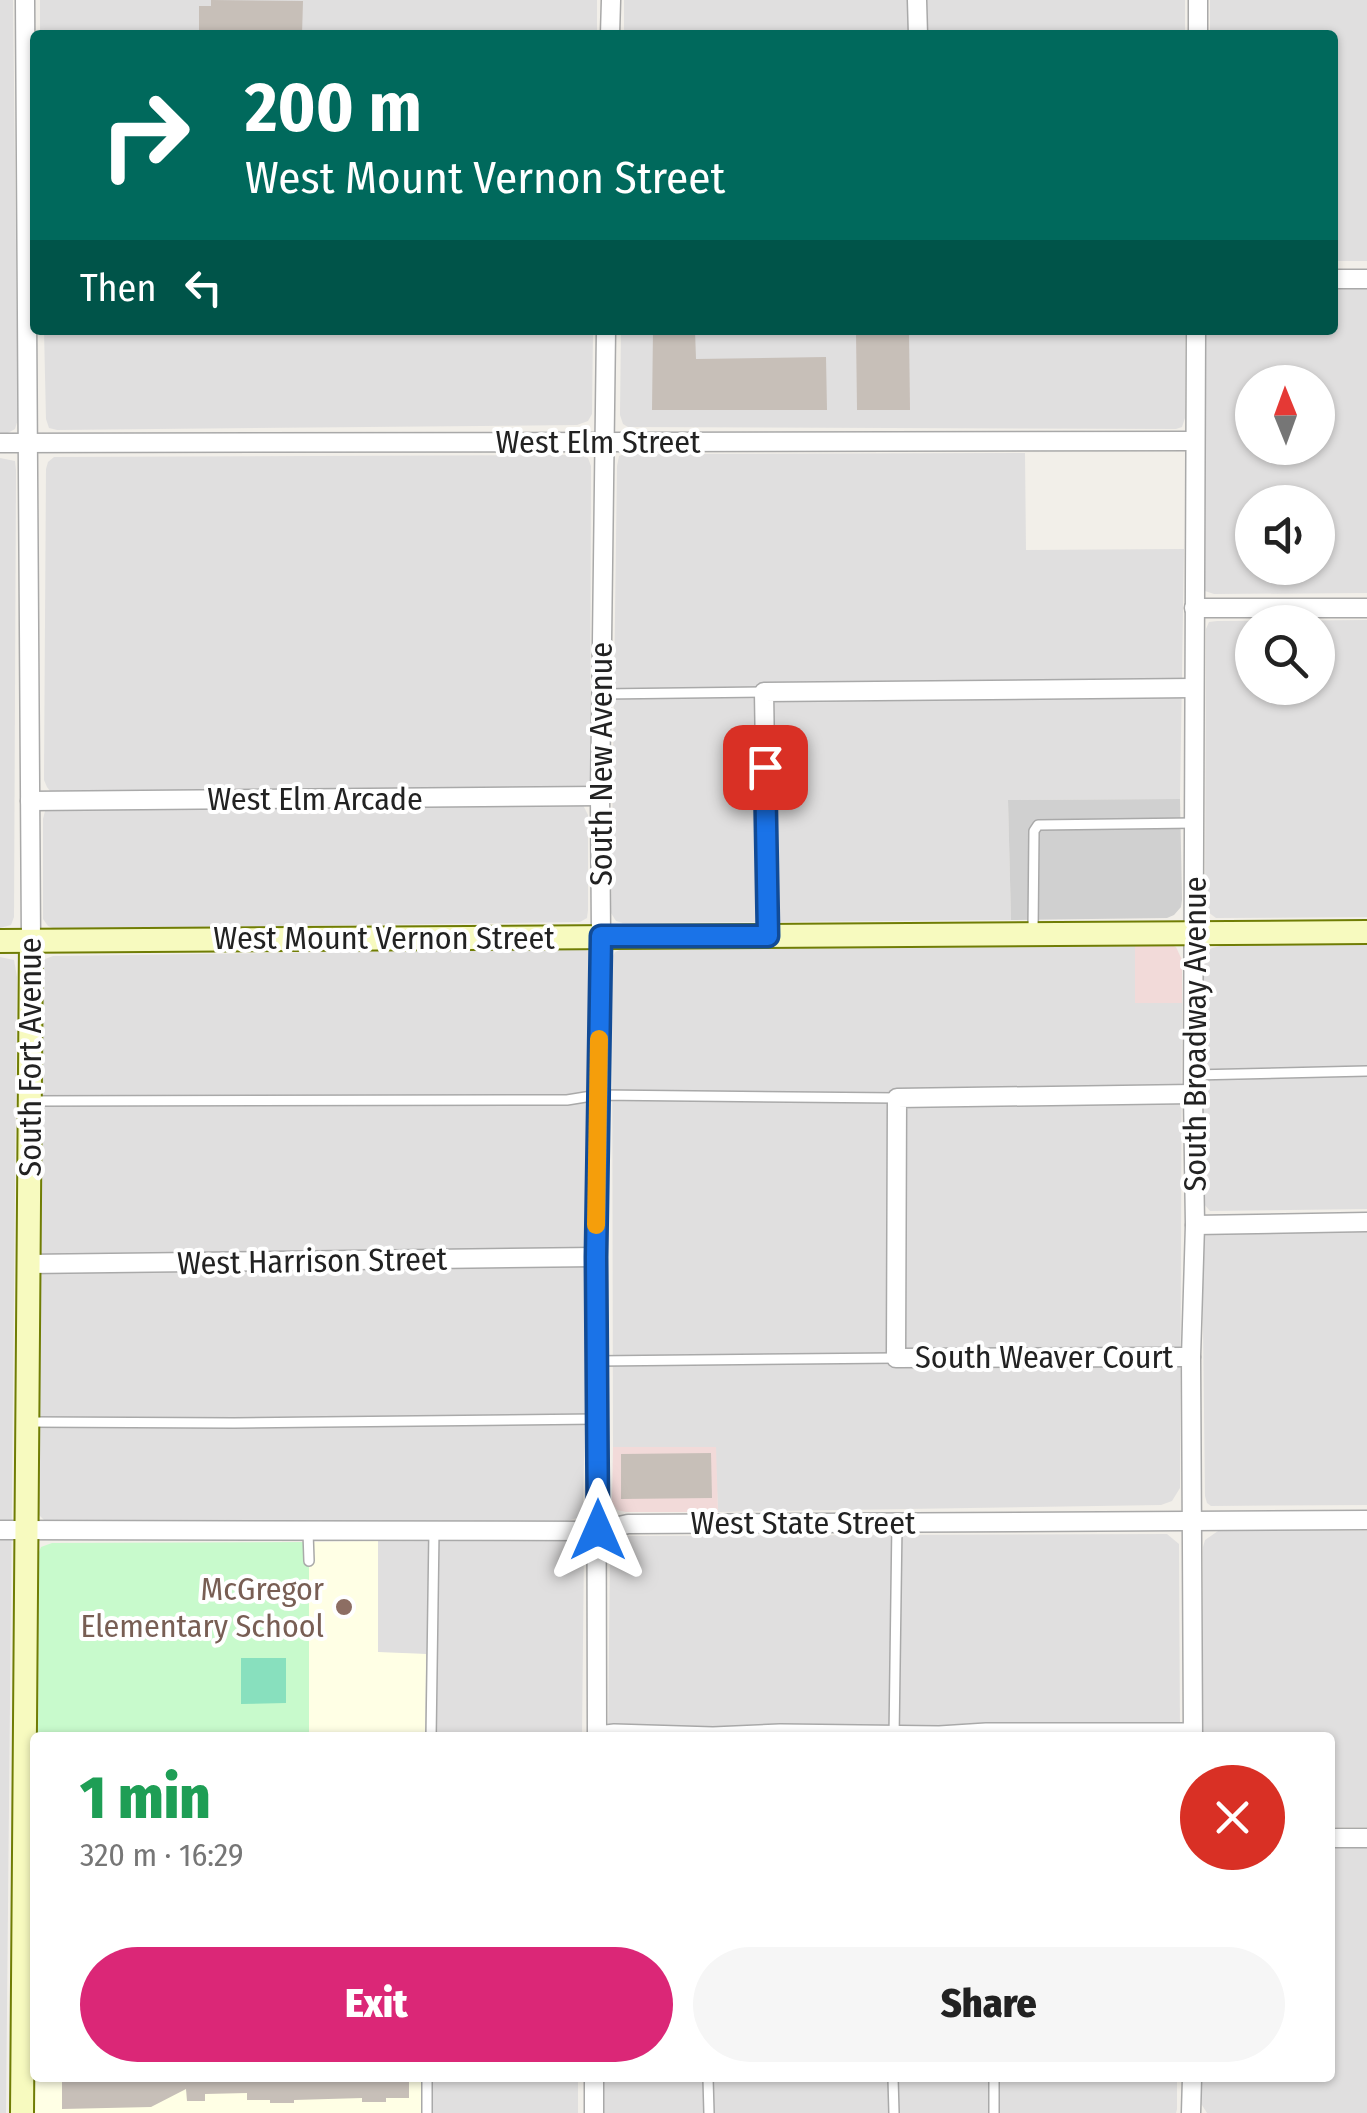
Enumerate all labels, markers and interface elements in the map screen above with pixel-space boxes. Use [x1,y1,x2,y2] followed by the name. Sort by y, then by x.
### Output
[245,66,422,150] text: 200 m
[80,70,210,200] icon: right
[245,151,725,205] text: West Mount Vernon Street
[176,260,231,315] icon: left
[80,265,156,311] text: Then
[1235,365,1335,465] north arrow
[1235,365,1335,705] map controls
[495,423,701,461] street label: West Elm Street
[1235,485,1335,585] button: sound
[1235,605,1335,705] button: search
[582,642,620,886] street label: South New Avenue
[723,725,808,810] pin
[738,740,793,795] icon: arrive
[207,780,423,818] street label: West Elm Arcade
[1176,876,1214,1192] street label: South Broadway Avenue
[213,919,555,957] street label: West Mount Vernon Street
[11,937,49,1177] street label: South Fort Avenue
[177,1240,448,1282] street label: West Harrison Street
[915,1338,1174,1376] street label: South Weaver Court
[546,1478,650,1582] position arrow
[691,1504,916,1542] street label: West State Street
[80,1570,324,1645] place label: McGregor Elementary School
[333,1596,355,1618] marker: McGregor Elementary School
[80,1762,211,1834] text: 1 min
[1180,1765,1285,1870] button: close
[80,1836,244,1874] text: 320 m · 16:29
[80,1947,673,2062] button: Exit
[693,1947,1285,2062] button: Share

